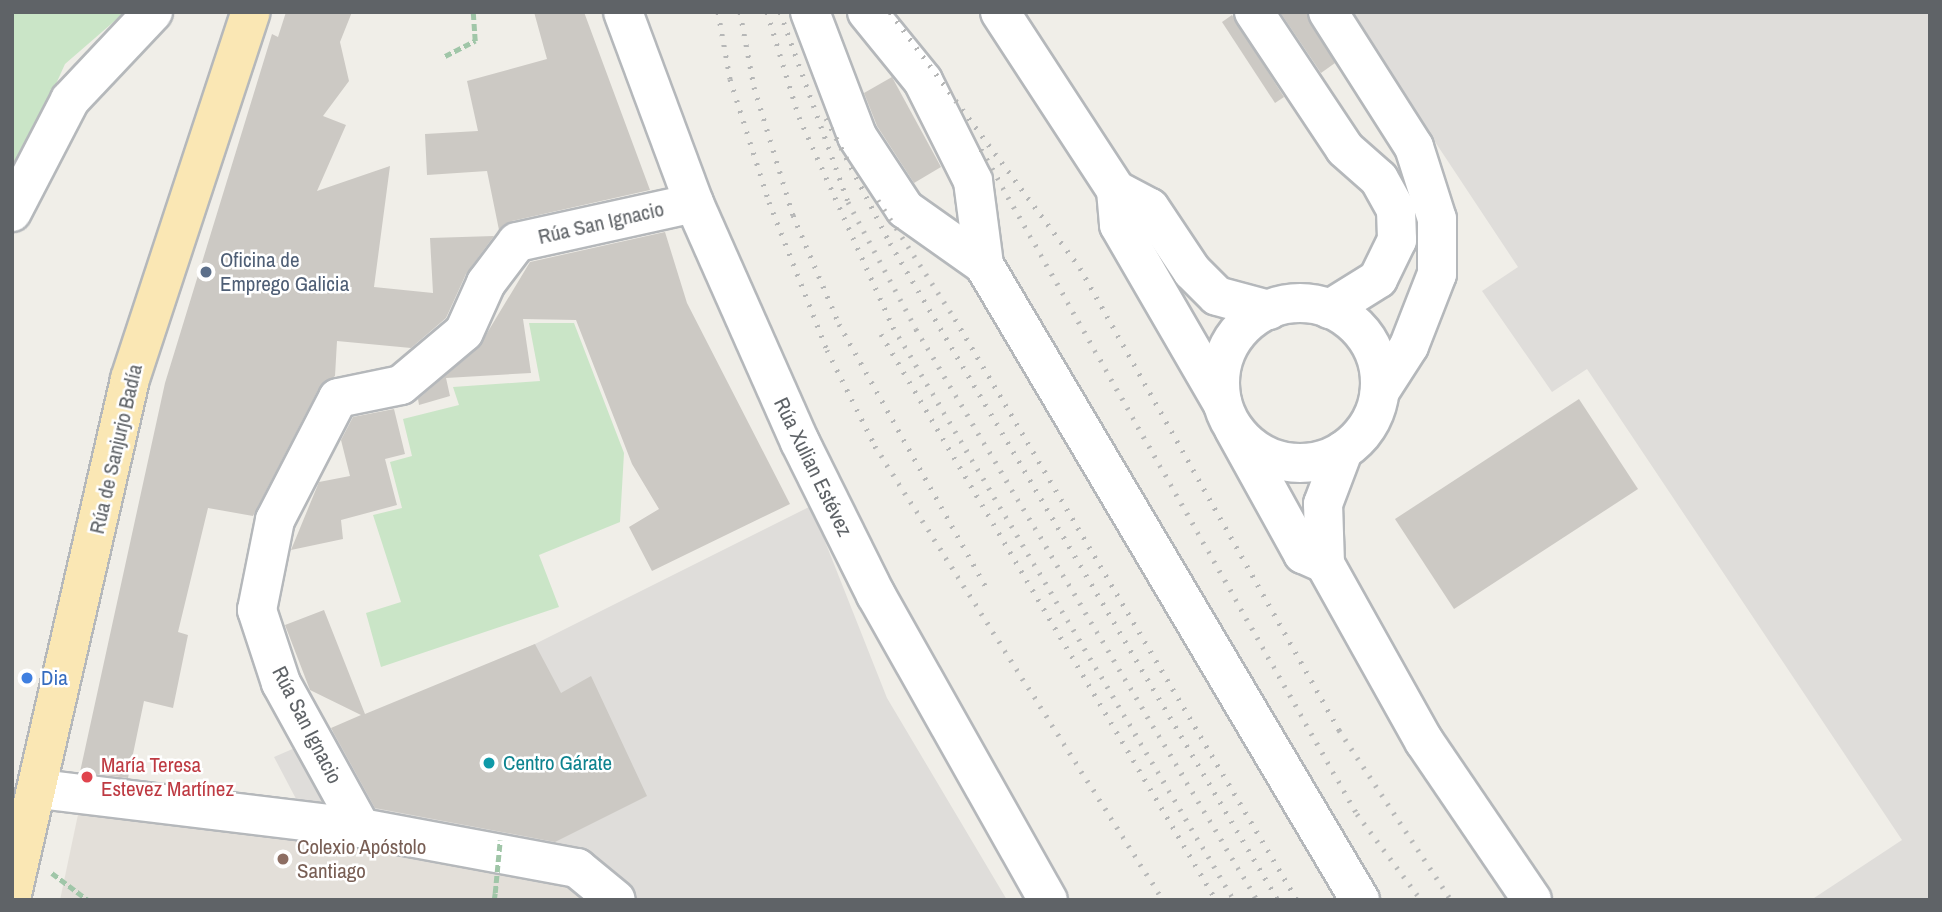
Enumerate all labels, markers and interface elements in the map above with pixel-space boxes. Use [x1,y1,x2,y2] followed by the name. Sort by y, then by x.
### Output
[536,196,666,250] street label: Rúa San Ignacio
[220,247,349,297] place label: Oficina de Emprego Galicia
[198,264,214,280] marker: Oficina de Emprego Galicia
[84,362,148,536] street label: Rúa de Sanjurjo Badía
[769,394,857,540] street label: Rúa Xulian Estévez
[267,662,347,788] street label: Rúa San Ignacio
[41,665,68,691] place label: Dia
[19,670,35,686] marker: Dia
[503,750,612,776] place label: Centro Gárate
[101,752,234,802] place label: María Teresa Estevez Martínez
[481,755,497,771] marker: Centro Gárate
[79,769,95,785] marker: María Teresa Estevez Martínez
[297,834,427,884] place label: Colexio Apóstolo Santiago
[275,851,291,867] marker: Colexio Apóstolo Santiago

